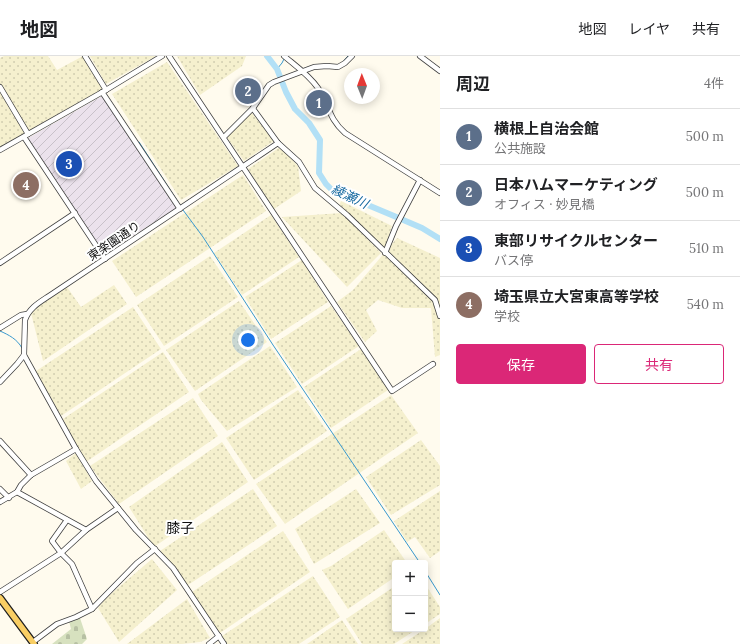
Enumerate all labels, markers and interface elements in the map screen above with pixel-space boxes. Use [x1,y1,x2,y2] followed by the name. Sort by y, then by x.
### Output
[20,17,58,41] text: 地図
[578,20,606,38] text: 地図
[628,20,670,38] text: レイヤ
[692,20,720,38] text: 共有
[344,68,380,104] north arrow
[456,73,490,95] text: 周辺
[704,75,724,92] text: 4件
[235,76,261,106] pin: 2
[306,88,332,118] pin: 1
[494,119,599,138] text: 横根上自治会館
[466,128,472,145] text: 1
[686,128,724,145] text: 500 m
[494,140,546,157] text: 公共施設
[56,149,82,179] pin: 3
[13,170,39,200] pin: 4
[494,175,658,194] text: 日本ハムマーケティング
[329,181,373,213] water label: 綾瀬川
[466,184,472,201] text: 2
[686,184,724,201] text: 500 m
[494,196,595,213] text: オフィス · 妙見橋
[85,218,143,264] street label: 東楽園通り
[494,231,658,250] text: 東部リサイクルセンター
[465,240,473,257] text: 3
[689,240,724,257] text: 510 m
[494,252,533,269] text: バス停
[494,287,659,306] text: 埼玉県立大宮東高等学校
[465,296,473,313] text: 4
[687,296,724,313] text: 540 m
[494,308,520,325] text: 学校
[238,330,258,350] your location
[456,344,586,384] button: 保存
[594,344,724,384] button: 共有
[166,519,194,537] district label: 膝子
[392,560,428,632] map controls
[392,560,428,596] button: +
[392,596,428,632] button: −

